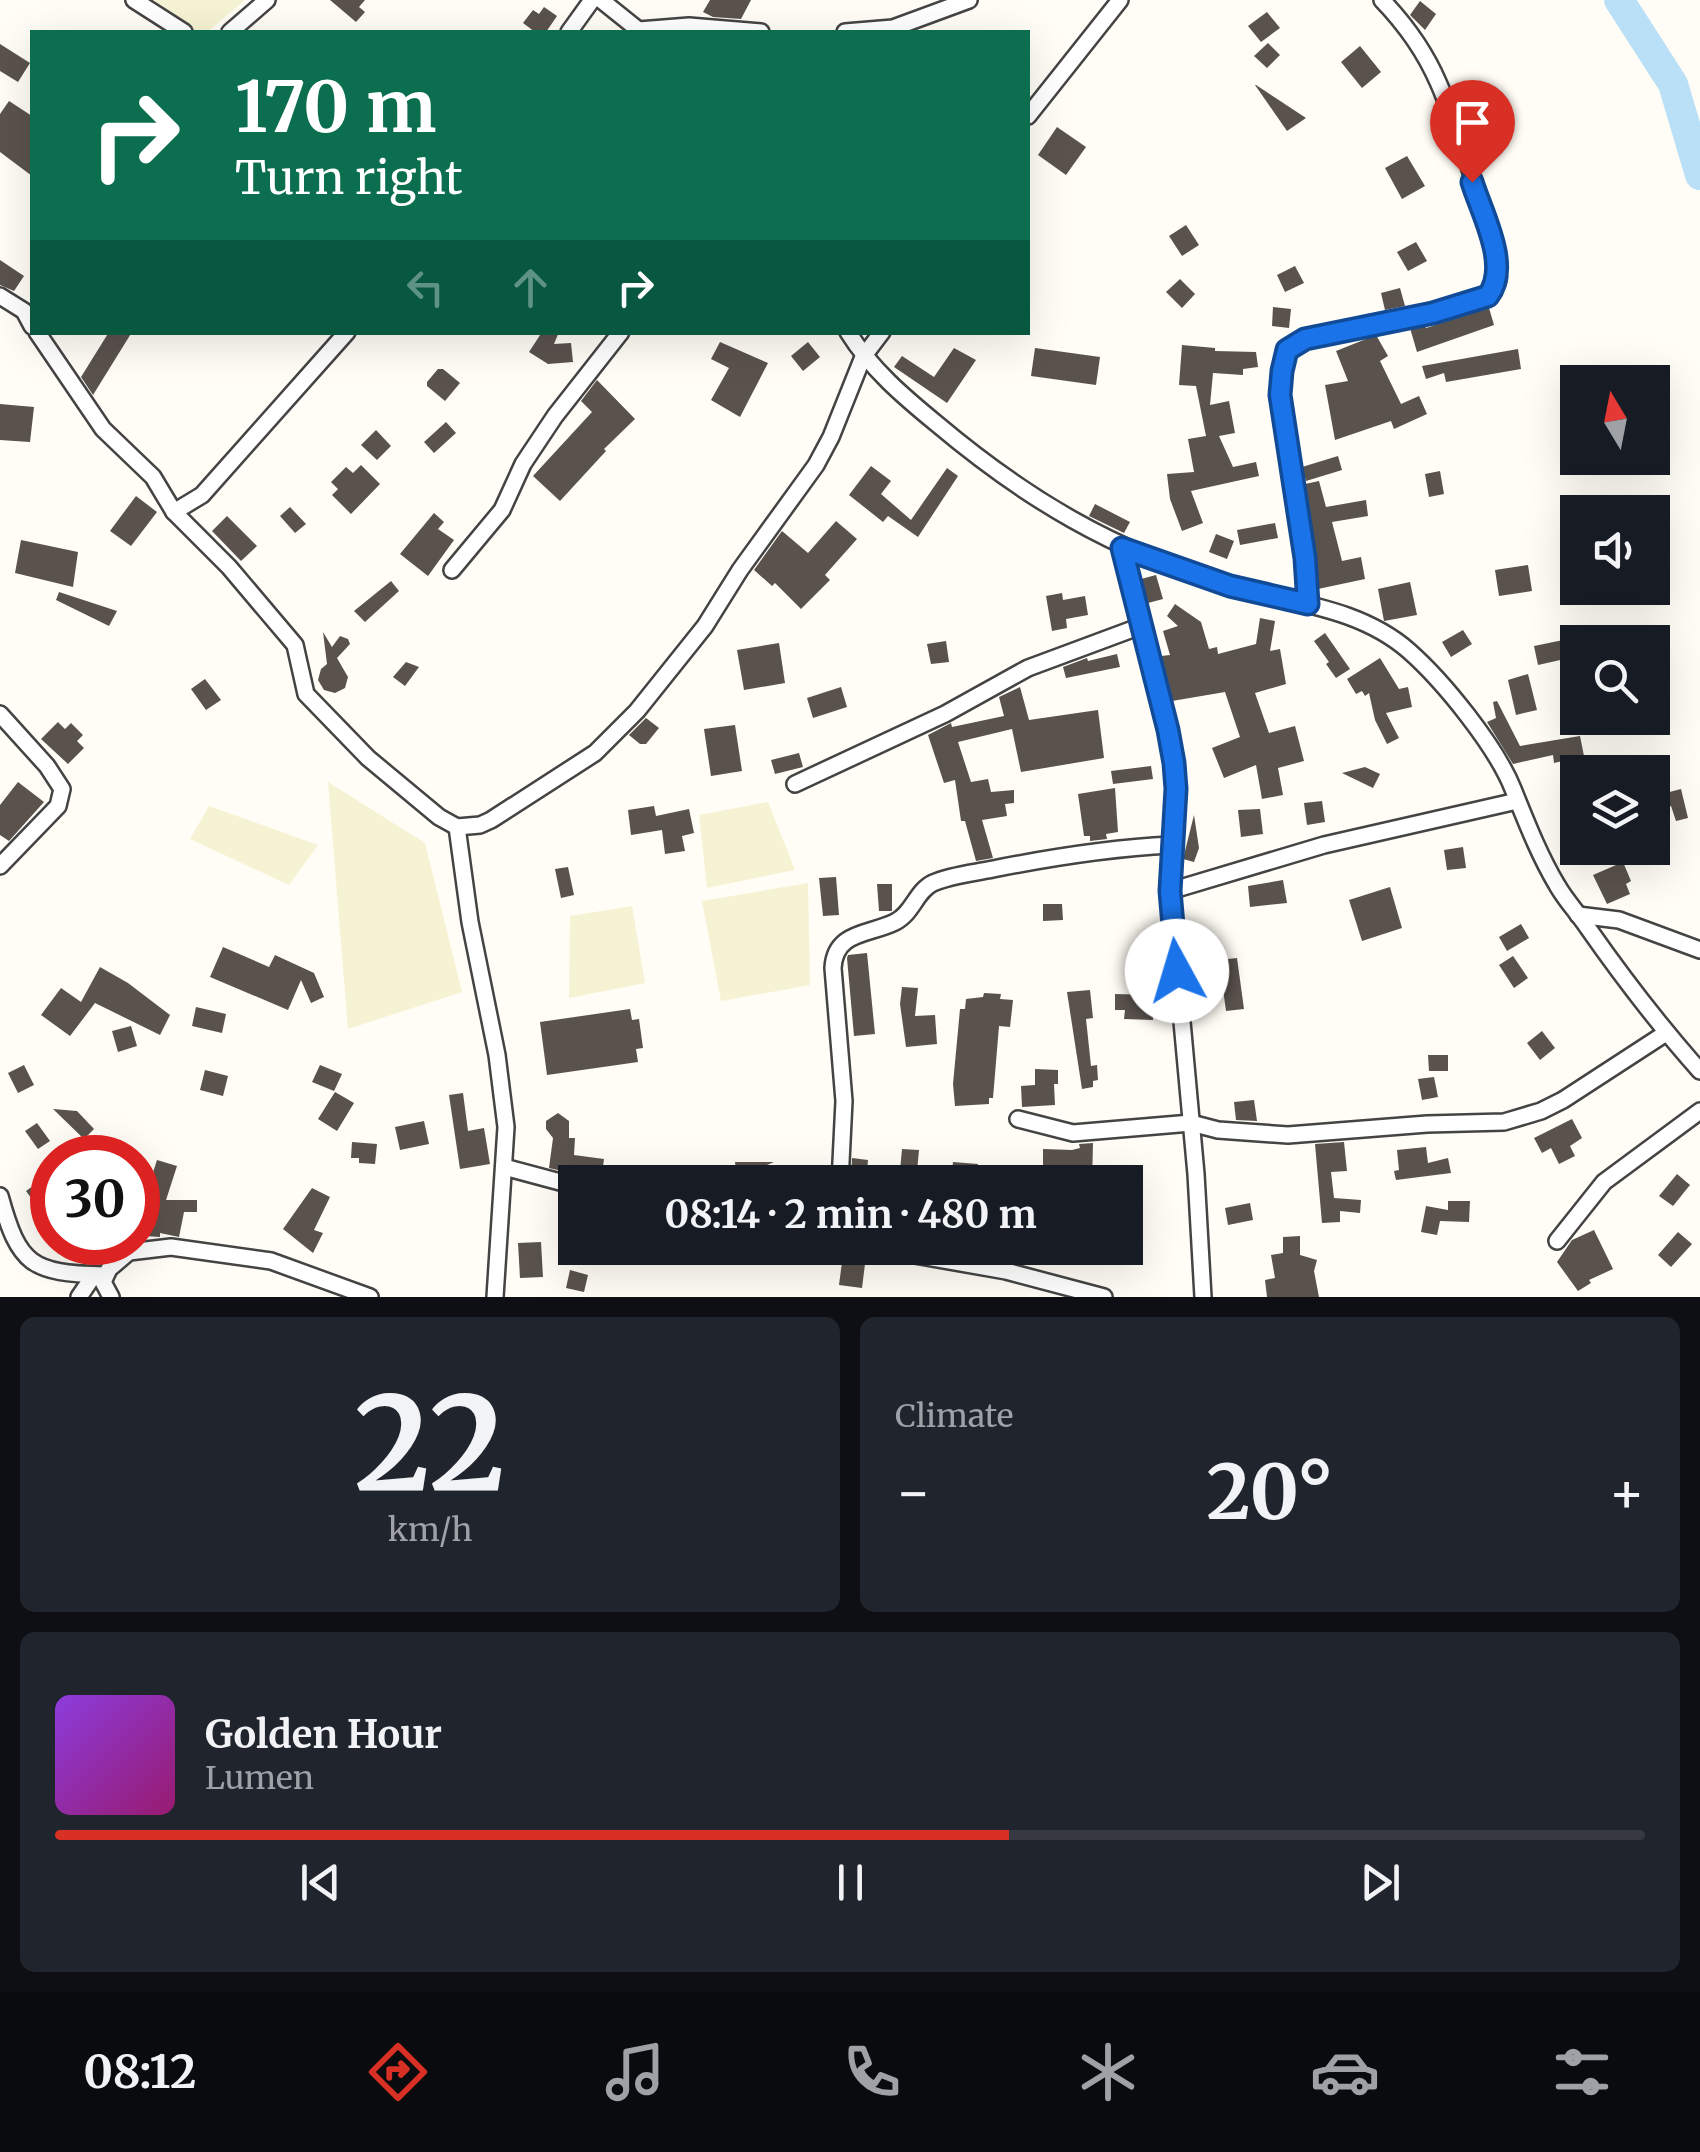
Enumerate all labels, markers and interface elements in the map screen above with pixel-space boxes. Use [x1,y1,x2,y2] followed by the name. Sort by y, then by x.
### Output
[235,63,436,151] text: 170 m
[70,70,200,200] icon: right
[1430,80,1515,183] pin
[1445,95,1500,150] icon: arrive
[235,150,463,206] text: Turn right
[398,260,453,315] icon: left
[503,260,558,315] icon: ahead
[608,260,663,315] icon: right
[1560,365,1670,475] north arrow
[1560,365,1670,865] map controls
[1560,495,1670,605] button: sound
[1560,625,1670,735] button: search
[1560,755,1670,865] button: layers
[1125,919,1229,1023] position arrow
[30,1135,160,1265] speed limit sign: 30
[664,1191,1037,1238] text: 08:14 · 2 min · 480 m
[354,1363,506,1526] text: 22
[895,1396,1013,1436] text: Climate
[1206,1445,1334,1539] text: 20°
[895,1458,932,1527] text: −
[1608,1458,1645,1527] text: +
[388,1510,472,1550] text: km/h
[205,1711,442,1758] text: Golden Hour
[205,1758,314,1798] text: Lumen
[293,1855,348,1910] icon: previous
[823,1855,878,1910] icon: pause
[1353,1855,1408,1910] icon: next
[363,2037,433,2107] icon: directions
[600,2037,670,2107] icon: music
[837,2037,907,2107] icon: phone
[1073,2037,1143,2107] icon: climate
[1310,2037,1380,2107] icon: car
[1547,2037,1617,2107] icon: filters
[83,2044,197,2100] text: 08:12

